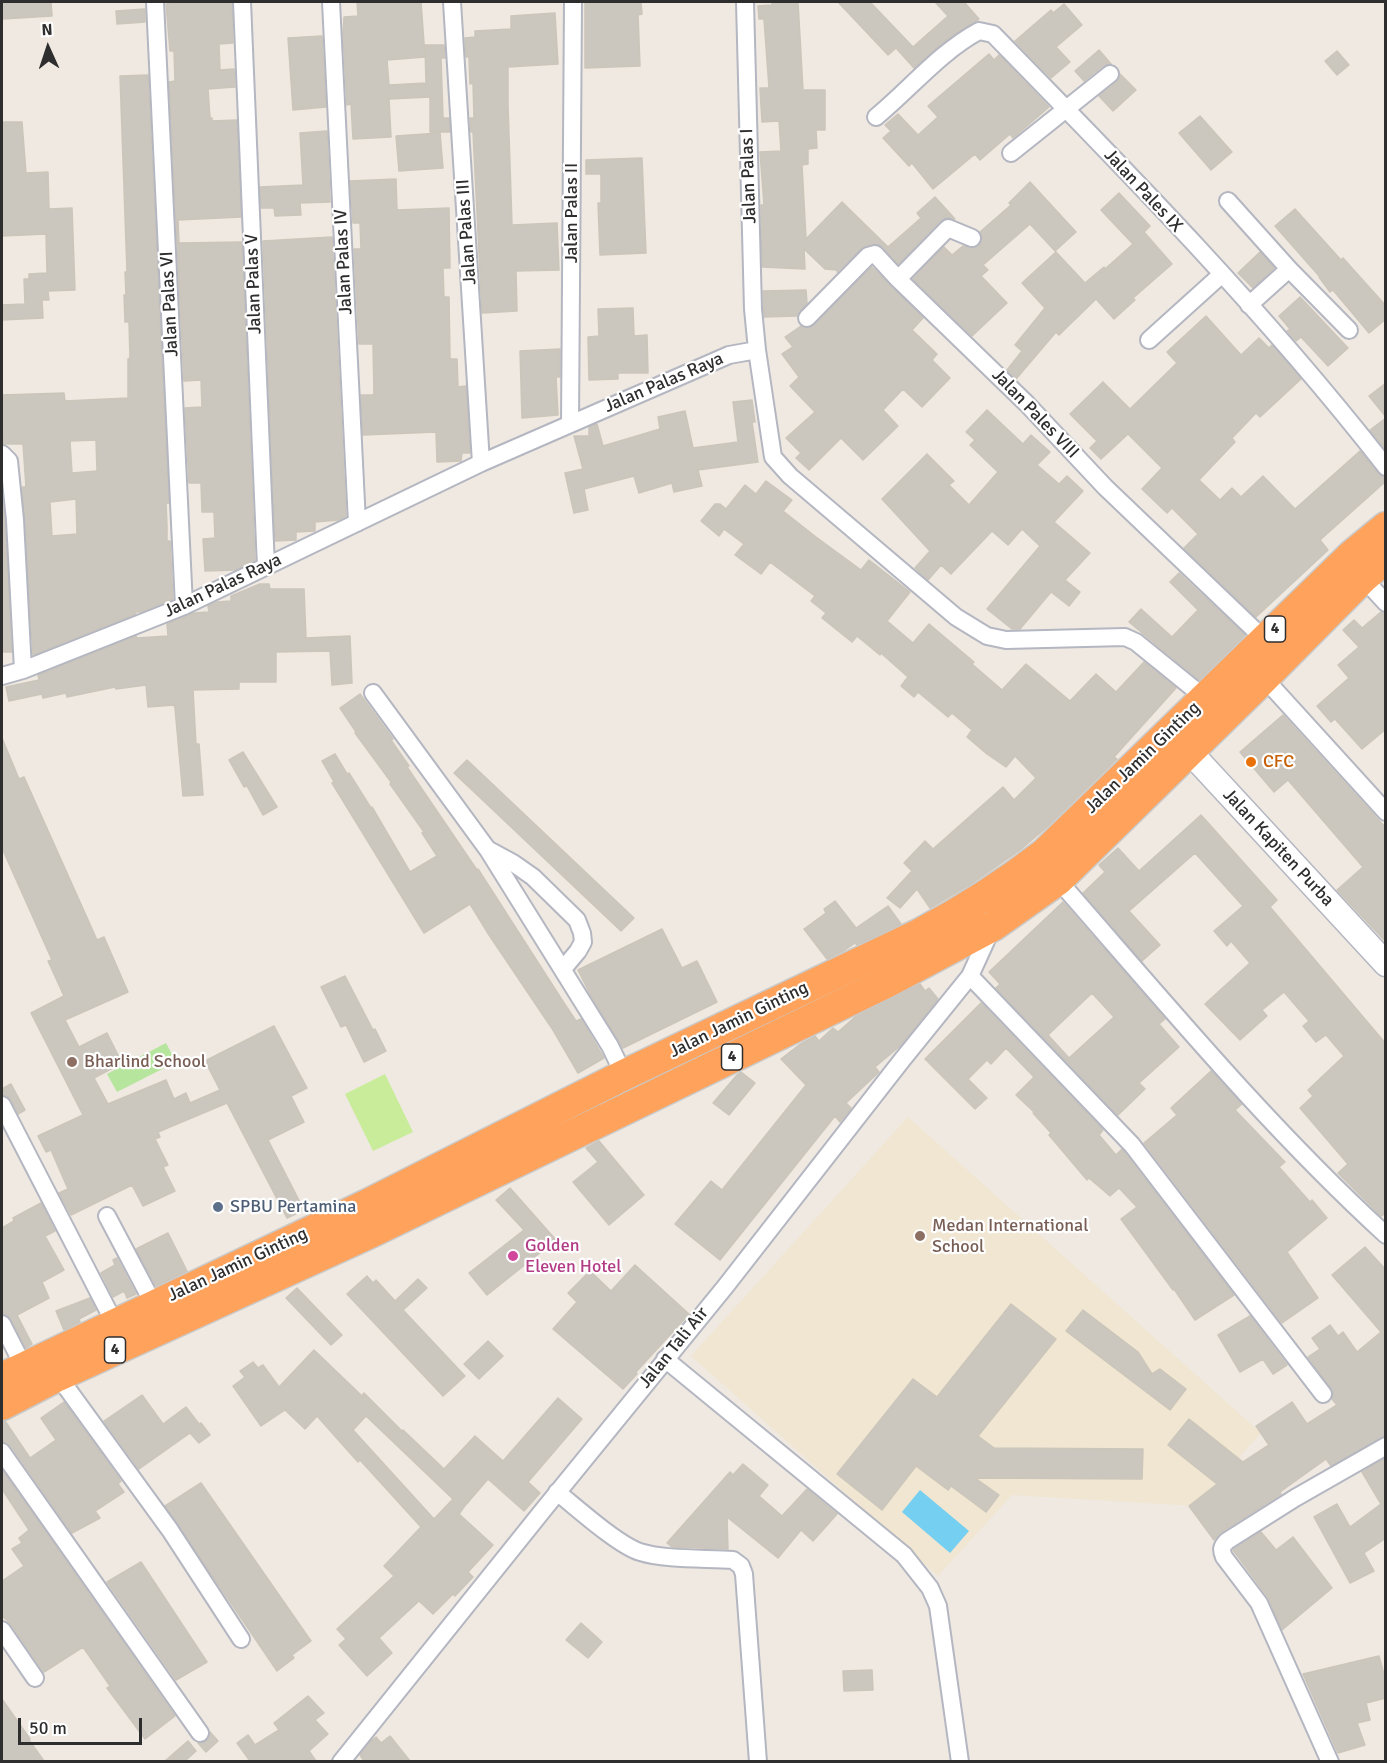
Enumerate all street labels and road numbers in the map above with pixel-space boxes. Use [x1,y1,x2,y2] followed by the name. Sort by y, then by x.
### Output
[737,128,761,224] street label: Jalan Palas I
[1099,145,1187,237] street label: Jalan Pales IX
[561,163,583,263] street label: Jalan Palas II
[453,178,481,286] street label: Jalan Palas III
[330,209,358,315] street label: Jalan Palas IV
[241,233,267,335] street label: Jalan Palas V
[156,251,184,357] street label: Jalan Palas VI
[601,348,727,418] street label: Jalan Palas Raya
[987,365,1083,463] street label: Jalan Pales VIII
[161,549,285,623] street label: Jalan Palas Raya
[1264,616,1286,642] road number: 4
[1081,698,1205,818] street label: Jalan Jamin Ginting
[1218,785,1338,911] street label: Jalan Kapiten Purba
[666,977,812,1063] street label: Jalan Jamin Ginting
[722,1044,742,1070] road number: 4
[165,1223,311,1307] street label: Jalan Jamin Ginting
[635,1303,713,1393] street label: Jalan Tali Air
[104,1337,126,1363] road number: 4

